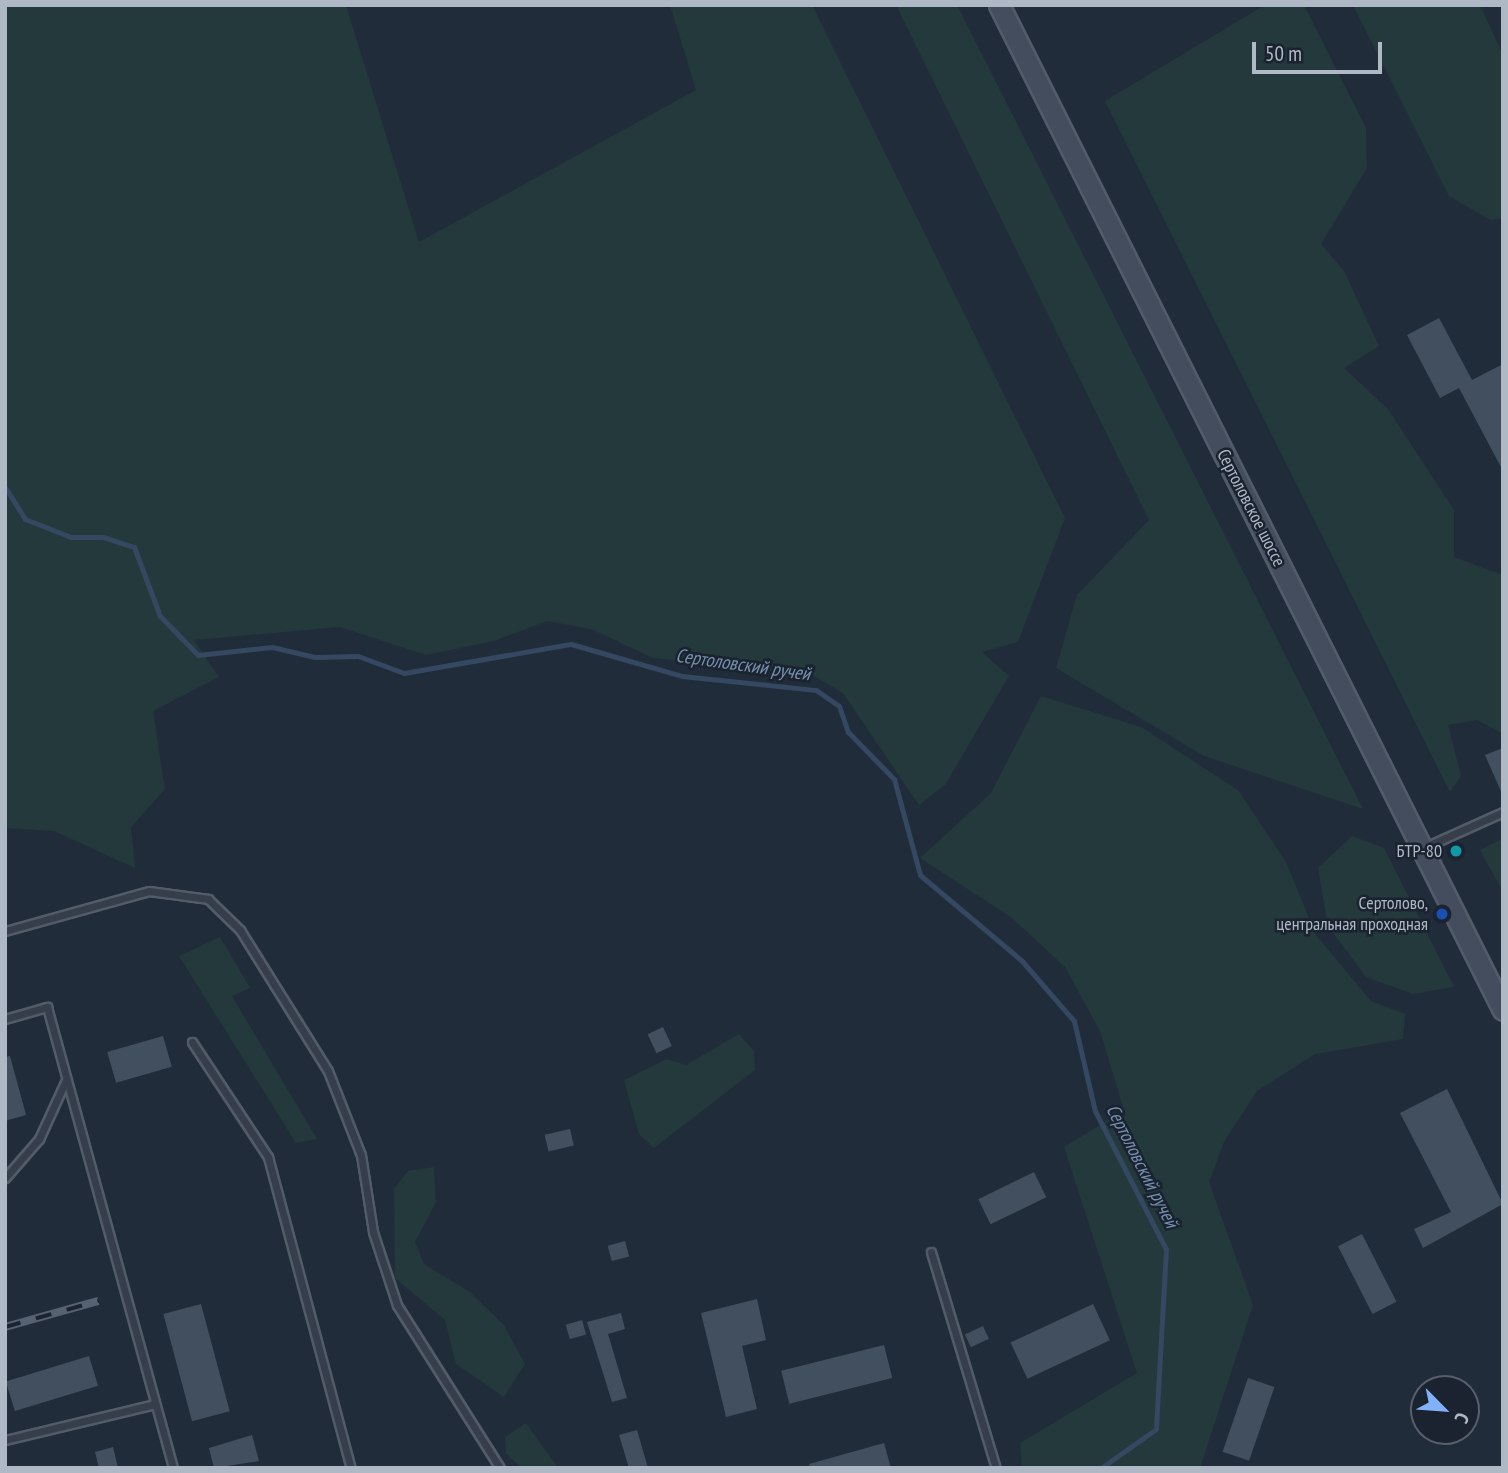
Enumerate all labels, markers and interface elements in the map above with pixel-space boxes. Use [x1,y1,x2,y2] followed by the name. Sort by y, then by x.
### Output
[1256,28,1386,72] scale bar
[1265,40,1302,67] text: 50 m
[1212,446,1290,570] street label: Сертоловское шоссе
[674,644,812,686] water label: Сертоловский ручей
[1396,840,1442,862] place label: БТР-80
[1448,843,1464,859] marker: БТР-80
[1276,893,1428,936] place label: Сертолово, центральная проходная
[1434,906,1450,922] marker: Сертолово, центральная проходная
[1101,1100,1183,1232] water label: Сертоловский ручей
[1410,1375,1480,1445] north arrow
[1450,1409,1475,1427] text: С

